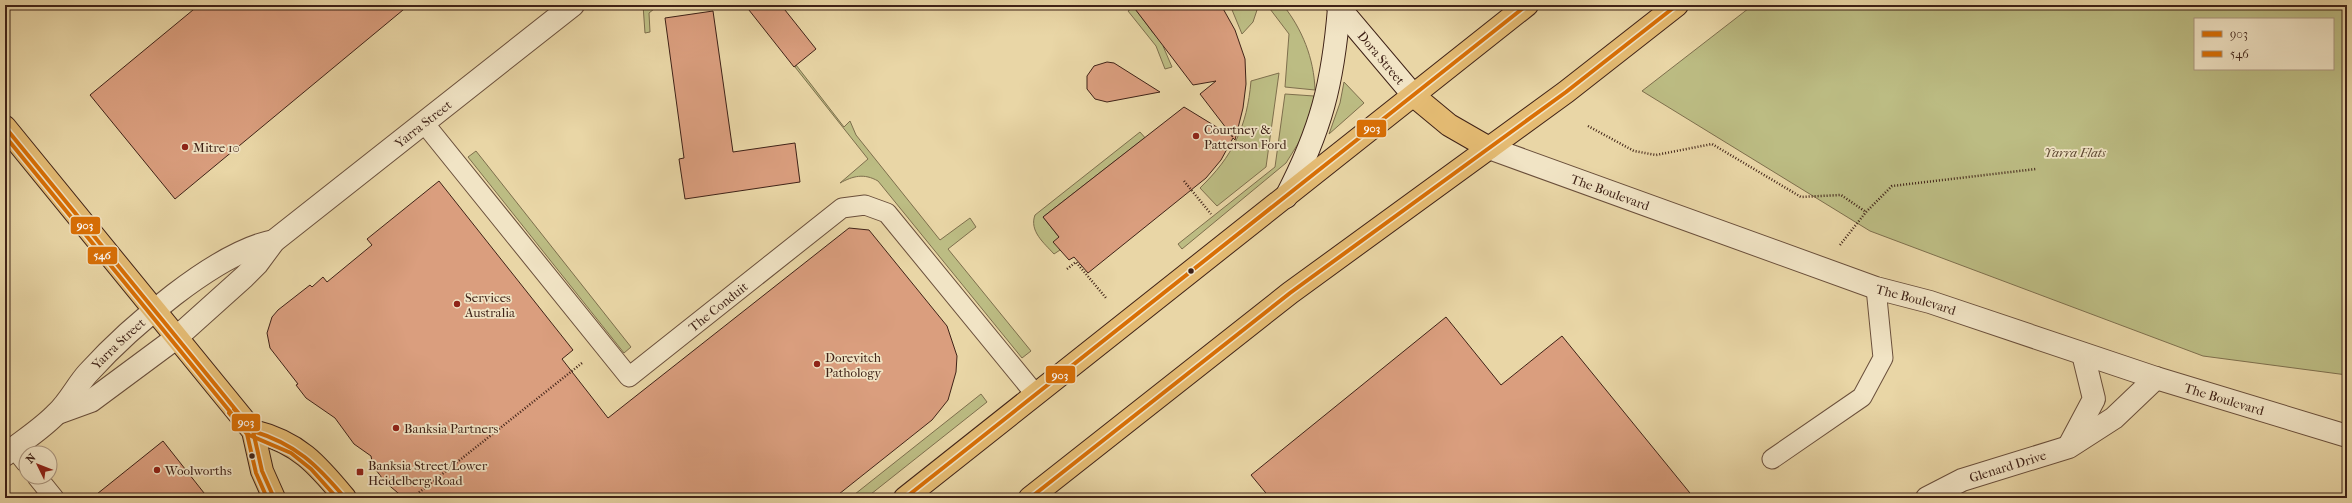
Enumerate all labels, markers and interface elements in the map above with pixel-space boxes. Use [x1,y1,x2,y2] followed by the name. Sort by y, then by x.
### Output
[2194,18,2334,70] legend
[2230,27,2248,41] text: 903
[1355,28,1409,88] street label: Dora Street
[2230,47,2249,61] text: 546
[391,96,455,151] street label: Yarra Street
[1356,119,1387,138] line badge: 903
[1204,122,1287,152] place label: Courtney & Patterson Ford
[1363,122,1381,135] text: 903
[1191,131,1201,141] marker: Courtney & Patterson Ford
[193,140,240,155] place label: Mitre 10
[180,142,190,152] marker: Mitre 10
[2044,145,2107,160] park label: Yarra Flats
[1569,171,1653,213] street label: The Boulevard
[70,216,101,235] line badge: 903
[76,219,94,232] text: 903
[87,246,118,265] line badge: 546
[93,249,112,262] text: 546
[1186,266,1196,276] unlabelled marker
[685,278,751,334] street label: The Conduit
[1874,281,1959,318] street label: The Boulevard
[464,290,516,320] place label: Services Australia
[452,299,462,309] marker: Services Australia
[88,314,148,373] street label: Yarra Street
[825,350,882,380] place label: Dorevitch Pathology
[812,359,822,369] marker: Dorevitch Pathology
[1045,365,1076,384] line badge: 903
[1051,369,1069,382] text: 903
[2183,380,2267,418] street label: The Boulevard
[231,413,261,432] line badge: 903
[237,416,255,429] text: 903
[404,421,499,436] place label: Banksia Partners
[391,423,401,433] marker: Banksia Partners
[18,445,58,485] north arrow
[1967,447,2048,485] street label: Glenard Drive
[23,451,39,466] text: N
[247,451,257,461] unlabelled marker
[368,458,488,488] place label: Banksia Street/Lower Heidelberg Road
[164,463,232,478] place label: Woolworths
[152,465,162,475] marker: Woolworths
[355,467,365,477] marker: Banksia Street/Lower Heidelberg Road

